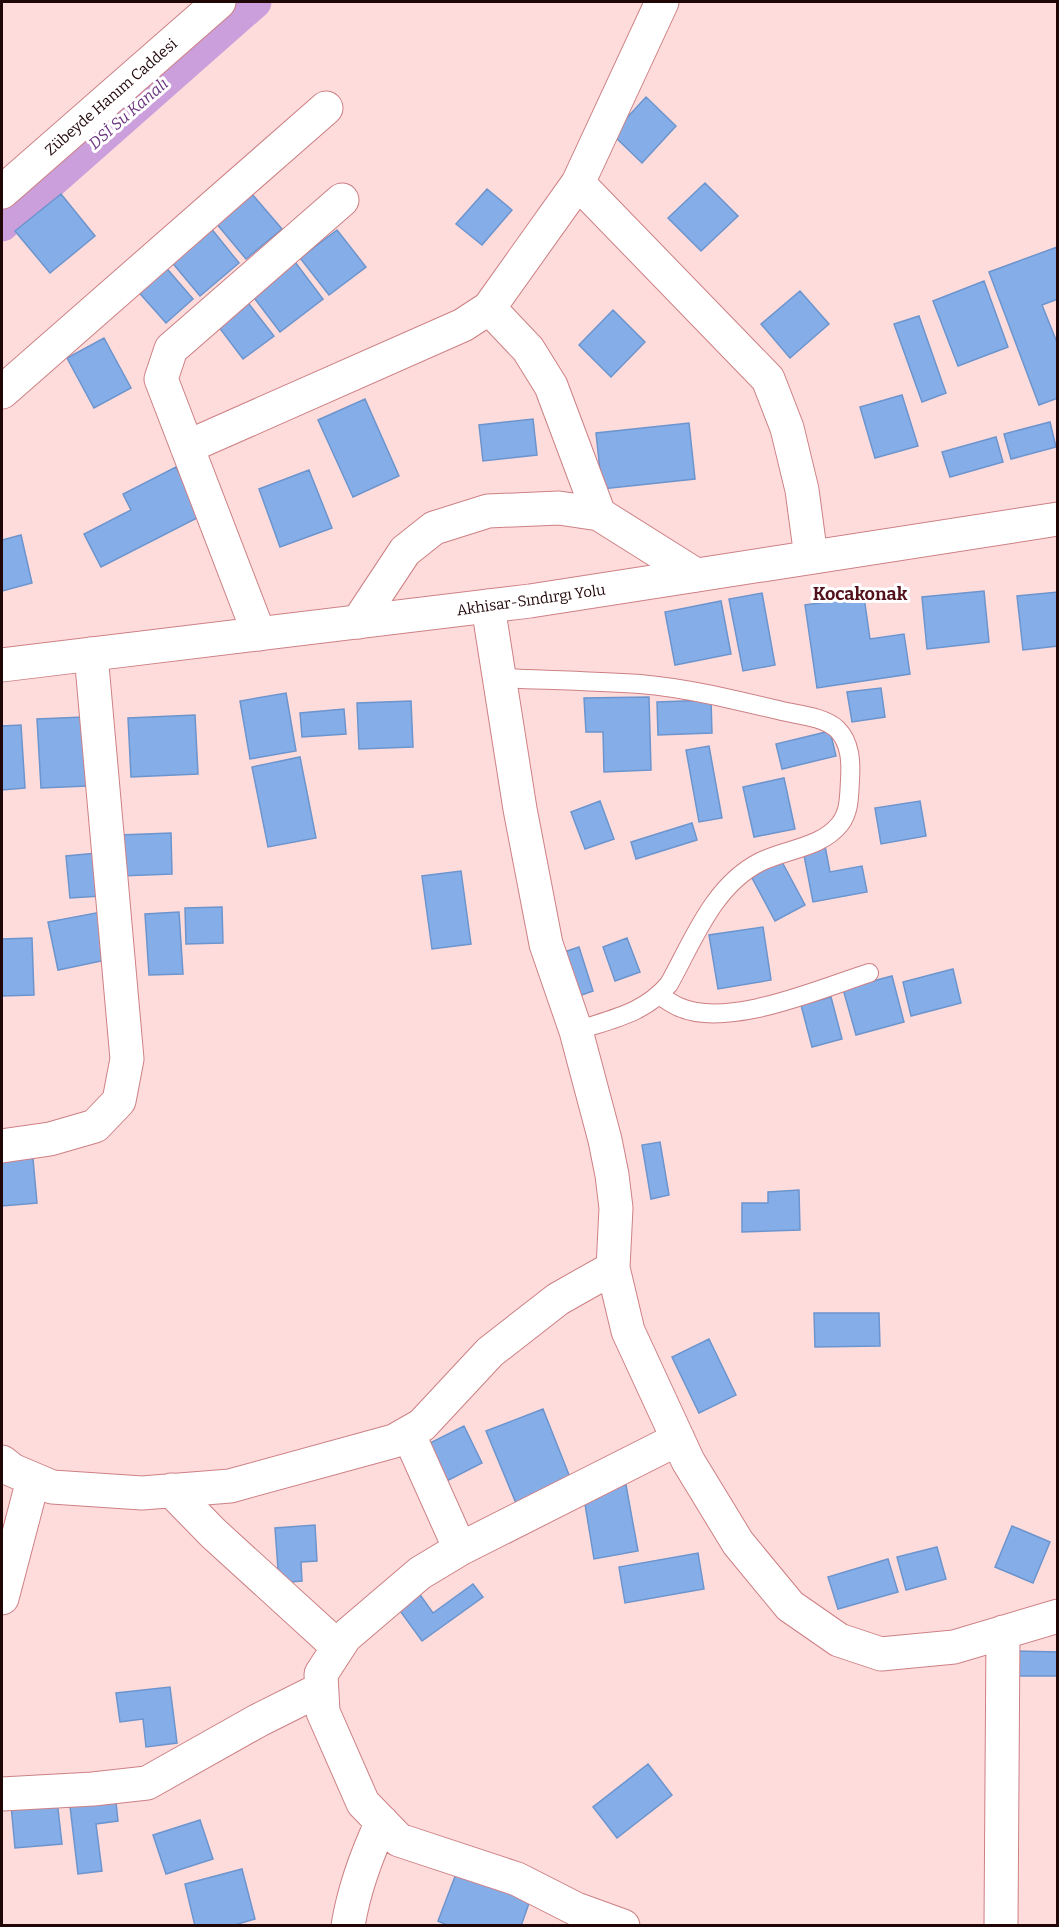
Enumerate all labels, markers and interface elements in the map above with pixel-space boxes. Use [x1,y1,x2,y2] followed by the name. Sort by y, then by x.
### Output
[41,34,181,159] street label: Zübeyde Hanım Caddesi
[85,74,172,153] water label: DSİ Su Kanalı
[456,581,606,619] street label: Akhisar-Sındırgı Yolu
[813,583,908,605] district label: Kocakonak

